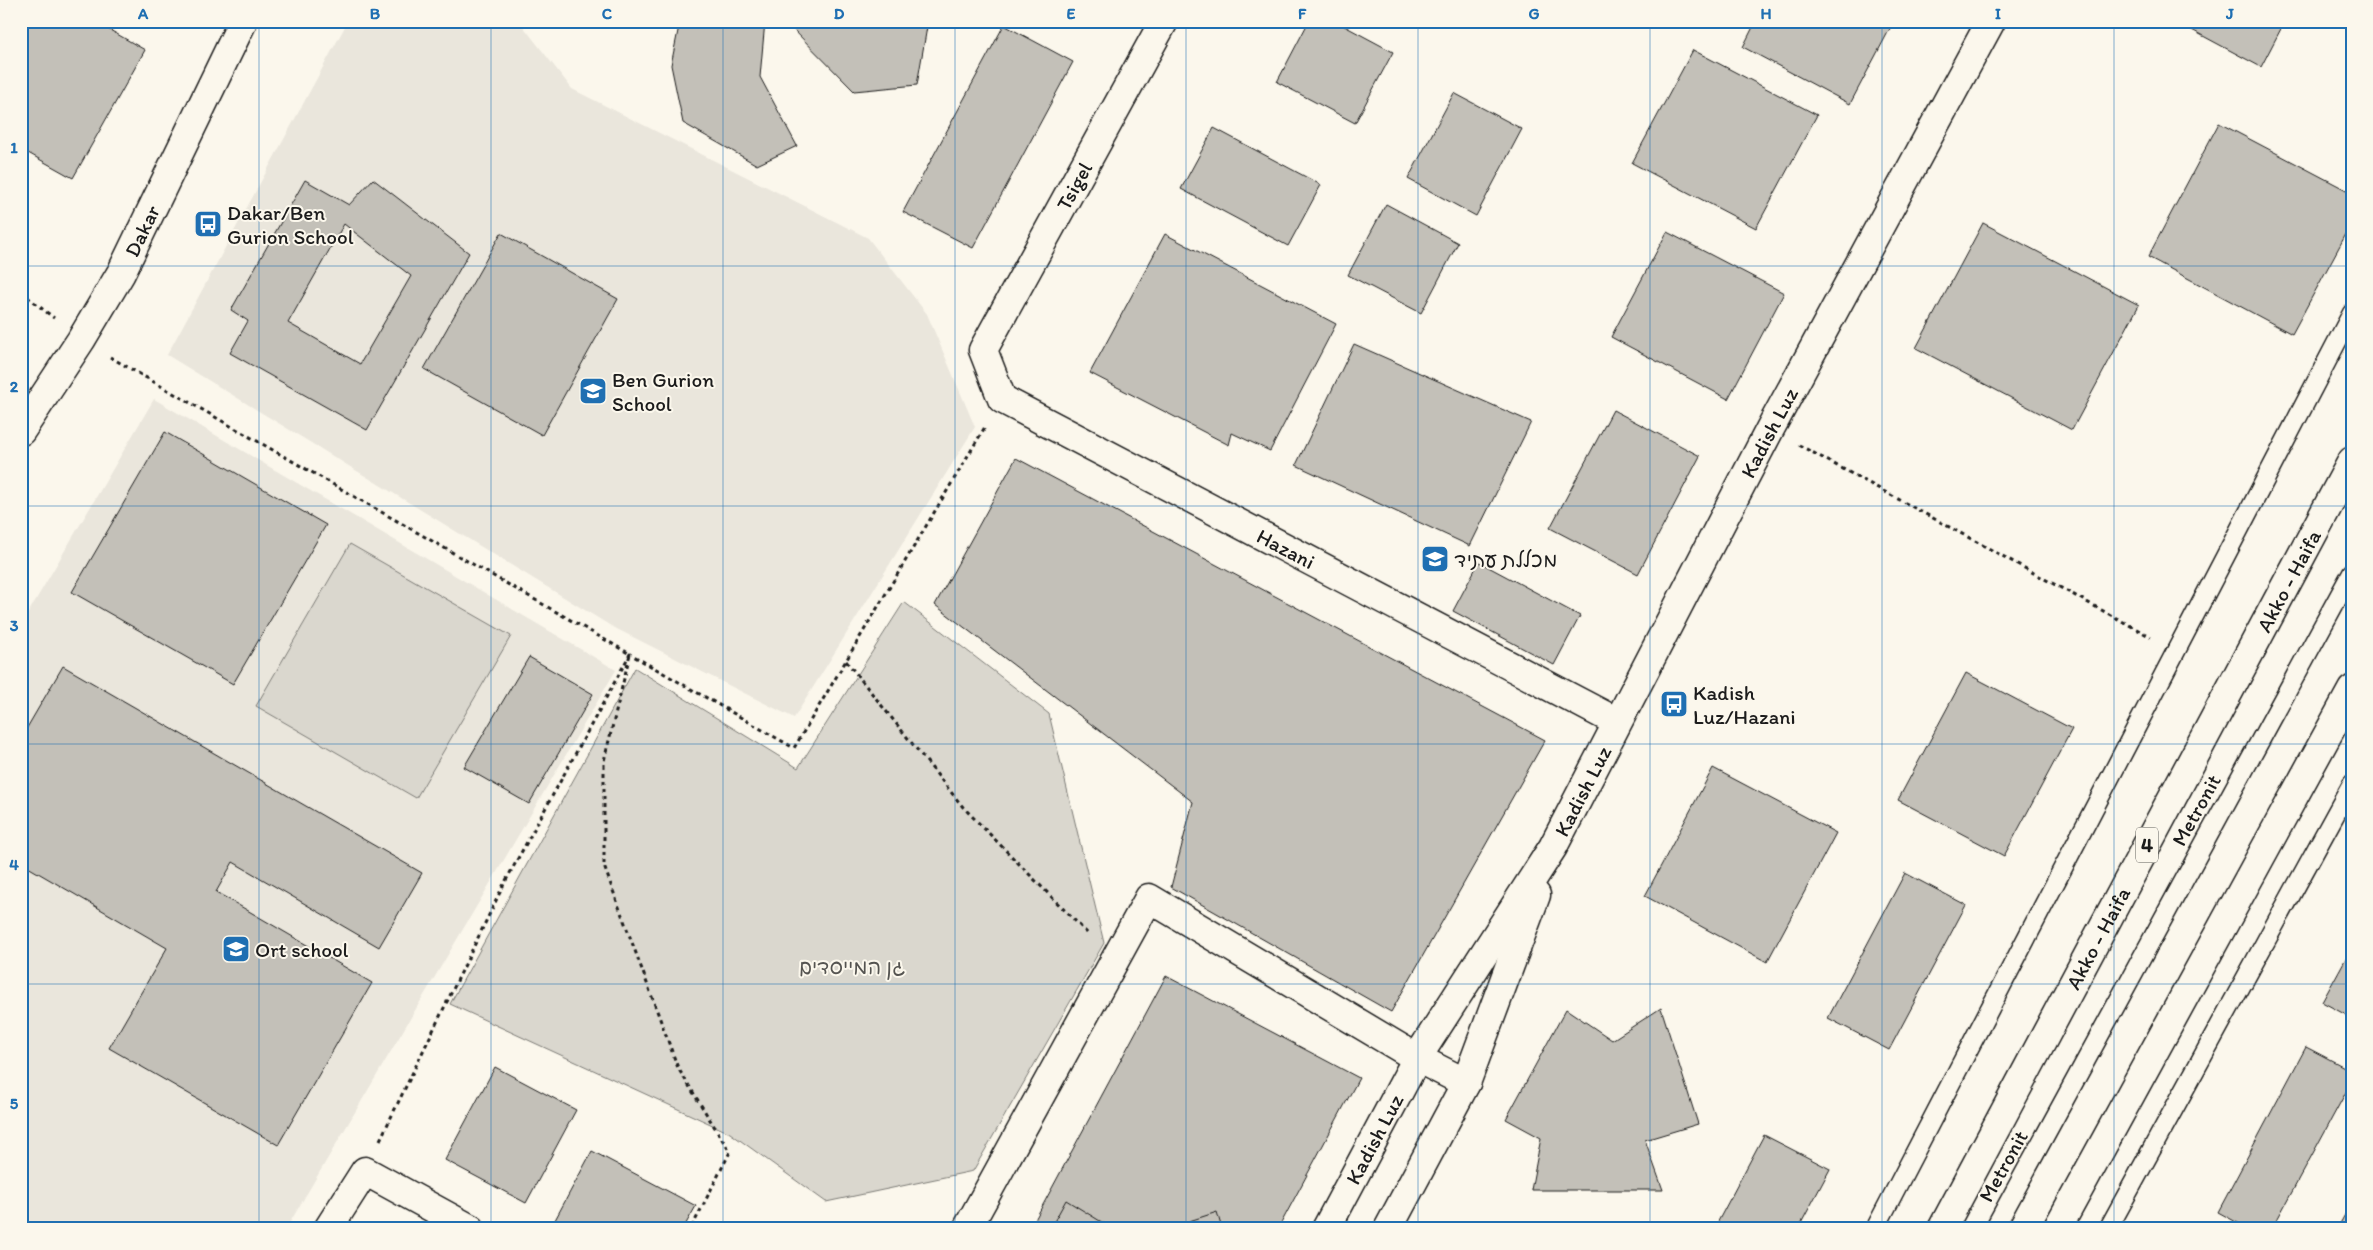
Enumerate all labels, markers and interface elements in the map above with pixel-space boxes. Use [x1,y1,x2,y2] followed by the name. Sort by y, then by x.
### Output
[137,4,149,23] text: A
[370,4,381,23] text: B
[602,4,613,23] text: C
[834,4,845,23] text: D
[1067,4,1076,23] text: E
[1298,4,1307,23] text: F
[1528,4,1540,23] text: G
[1760,4,1772,23] text: H
[1995,4,2001,23] text: I
[2225,4,2234,23] text: J
[10,138,18,157] text: 1
[1051,158,1097,214] street label: Tsigel
[227,200,354,249] place label: Dakar/Ben Gurion School
[118,201,165,260] street label: Dakar
[193,209,223,239] bus stop icon: Dakar/Ben Gurion School
[612,367,714,416] place label: Ben Gurion School
[578,376,608,406] school or university icon: Ben Gurion School
[10,377,19,396] text: 2
[1734,383,1803,482] street label: Kadish Luz
[1253,523,1319,574] street label: Hazani
[2251,525,2326,636] street label: Akko - Haifa
[1420,544,1450,574] school or university icon: מכללת עתיד
[1454,547,1557,572] place label: מכללת עתיד
[10,616,19,635] text: 3
[1693,680,1796,729] place label: Kadish Luz/Hazani
[1659,689,1689,719] bus stop icon: Kadish Luz/Hazani
[1548,741,1616,840] street label: Kadish Luz
[2166,770,2226,850] street label: Metronit
[2136,828,2158,862] road number: 4
[9,855,19,874] text: 4
[2060,882,2135,993] street label: Akko - Haifa
[221,934,251,964] school or university icon: Ort school
[255,937,349,962] place label: Ort school
[799,954,905,980] park label: גן המייסדים
[1340,1089,1408,1188] street label: Kadish Luz
[10,1094,19,1113] text: 5
[1973,1126,2033,1206] street label: Metronit

